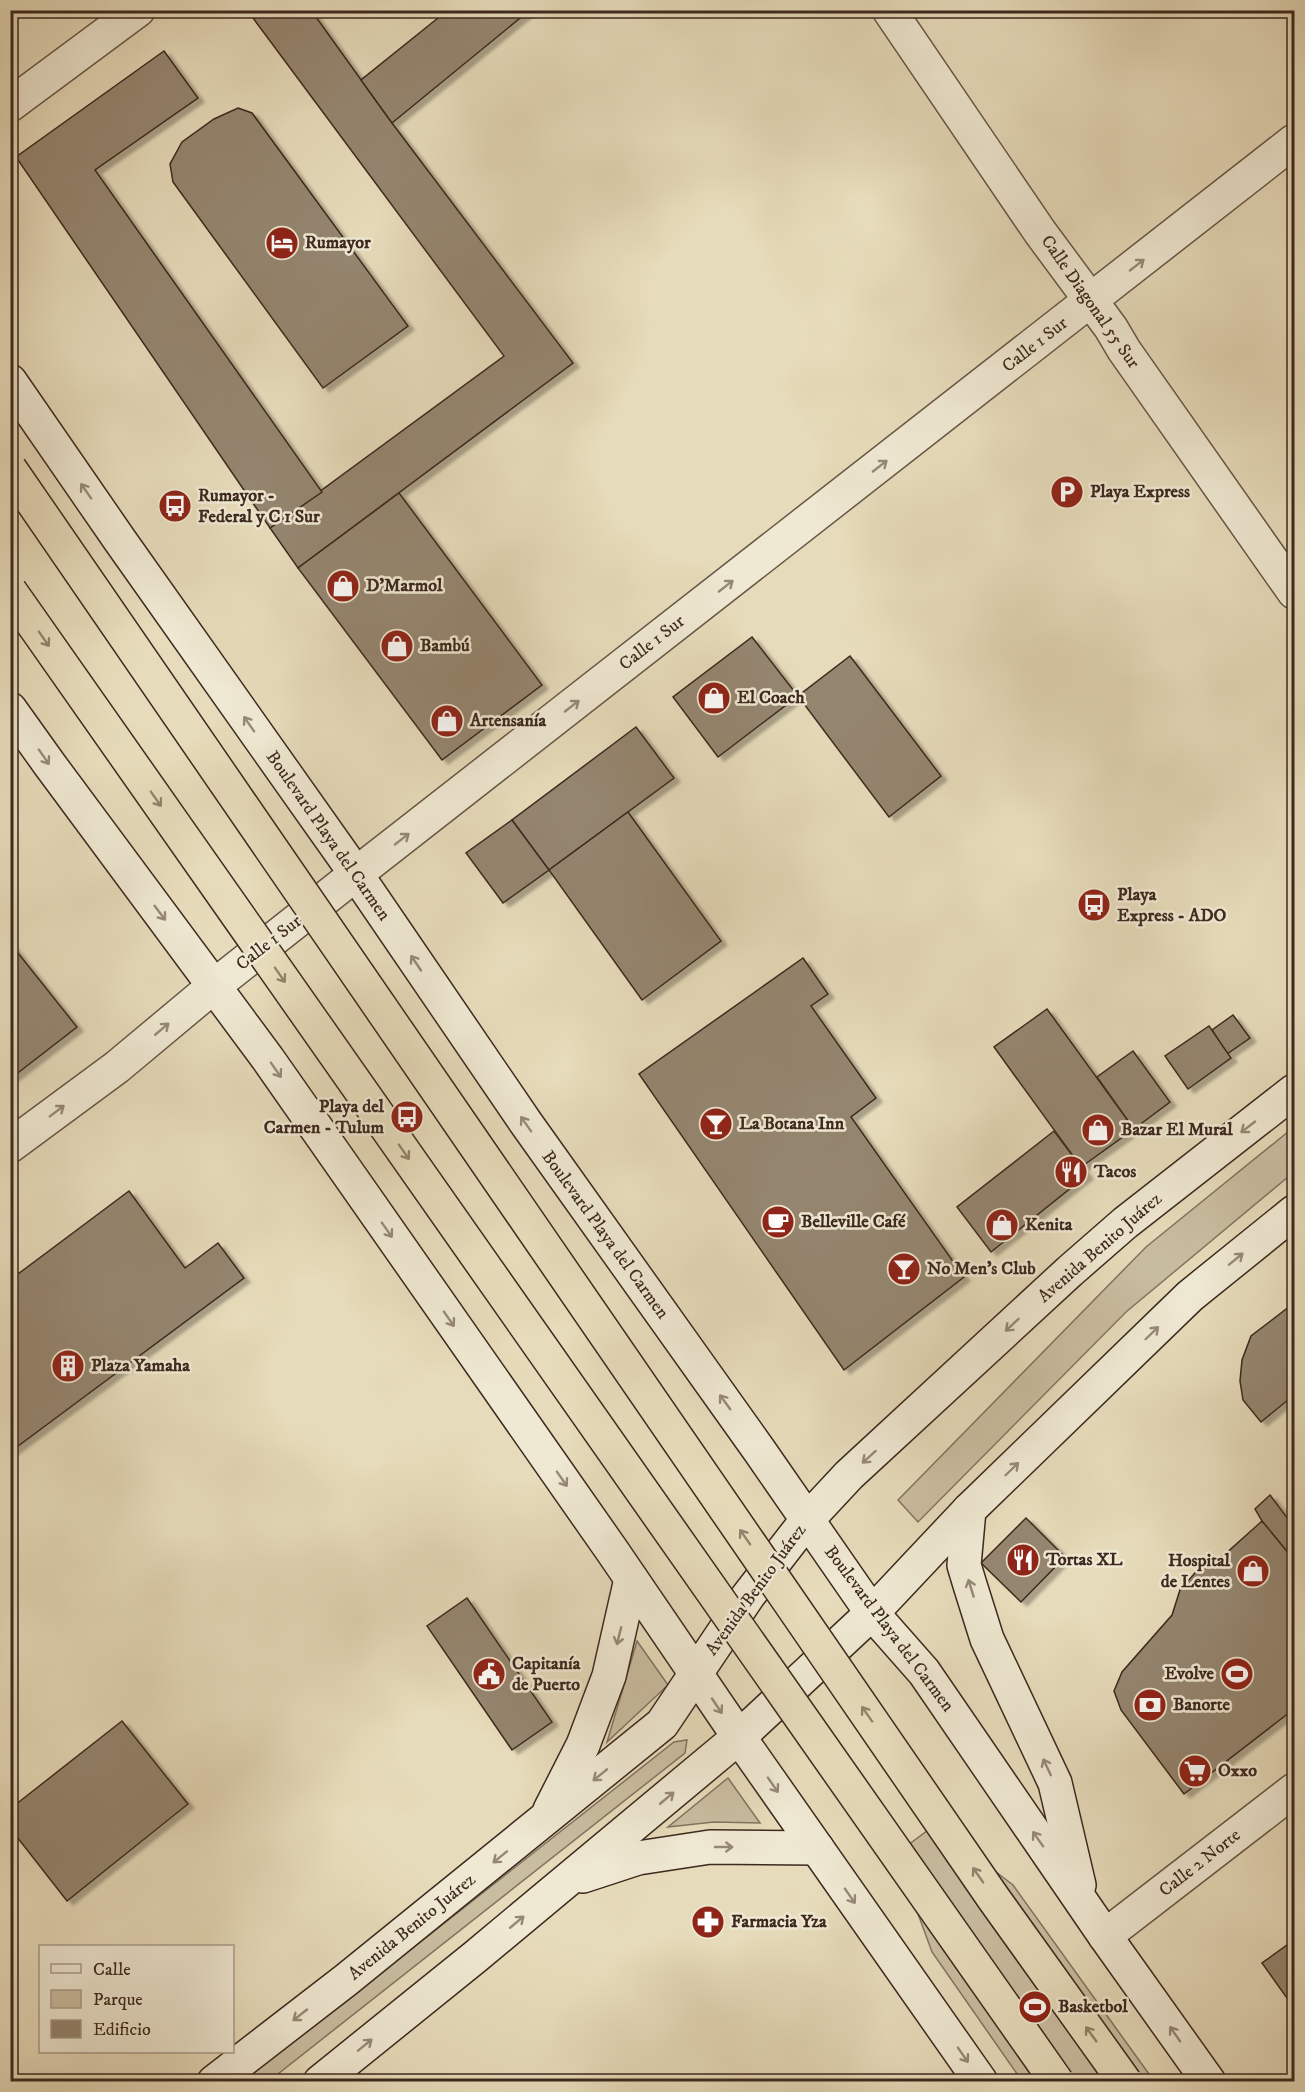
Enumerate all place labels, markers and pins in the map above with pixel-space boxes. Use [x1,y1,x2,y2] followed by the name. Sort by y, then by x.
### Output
[264,225,300,261] hotel icon: Rumayor
[305,232,371,254] place label: Rumayor
[1049,474,1085,510] parking icon: Playa Express
[1090,481,1190,503] place label: Playa Express
[198,485,320,528] place label: Rumayor - Federal y C 1 Sur
[157,488,193,524] bus stop icon: Rumayor - Federal y C 1 Sur
[325,568,361,604] shop icon: D'Marmol
[366,575,443,597] place label: D'Marmol
[379,628,415,664] shop icon: Bambú
[420,635,470,657] place label: Bambú
[696,680,732,716] shop icon: El Coach
[737,687,805,709] place label: El Coach
[429,703,465,739] shop icon: Artensanía
[469,710,546,732] place label: Artensanía
[1117,884,1227,927] place label: Playa Express - ADO
[1076,887,1112,923] bus stop icon: Playa Express - ADO
[264,1096,385,1139] place label: Playa del Carmen - Tulum
[389,1099,425,1135] bus stop icon: Playa del Carmen - Tulum
[698,1106,734,1142] bar icon: La Botana Inn
[1080,1112,1116,1148] shop icon: Bazar El Mural
[739,1113,845,1135] place label: La Botana Inn
[1121,1119,1233,1141] place label: Bazar El Mural
[1053,1154,1089,1190] restaurant icon: Tacos
[1093,1161,1136,1183] place label: Tacos
[760,1204,796,1240] cafe icon: Belleville Café
[984,1207,1020,1243] shop icon: Kenita
[801,1211,906,1233] place label: Belleville Café
[1025,1214,1073,1236] place label: Kenita
[886,1251,922,1287] bar icon: No Men's Club
[927,1258,1036,1280] place label: No Men's Club
[50,1348,86,1384] building icon: Plaza Yamaha
[91,1355,190,1377] place label: Plaza Yamaha
[1005,1542,1041,1578] restaurant icon: Tortas XL
[1045,1549,1123,1571] place label: Tortas XL
[1161,1550,1231,1593] place label: Hospital de Lentes
[1235,1553,1271,1589] shop icon: Hospital de Lentes
[512,1653,581,1696] place label: Capitanía de Puerto
[471,1656,507,1692] public building icon: Capitanía de Puerto
[1219,1656,1255,1692] sports icon: Evolve
[1164,1663,1215,1685] place label: Evolve
[1132,1687,1168,1723] bank icon: Banorte
[1173,1694,1231,1716] place label: Banorte
[1177,1753,1213,1789] supermarket icon: Oxxo
[1218,1760,1257,1782] place label: Oxxo
[690,1904,726,1940] pharmacy icon: Farmacia Yza
[731,1911,827,1933] place label: Farmacia Yza
[1017,1989,1053,2025] sports icon: Basketbol
[1058,1996,1128,2018] place label: Basketbol

